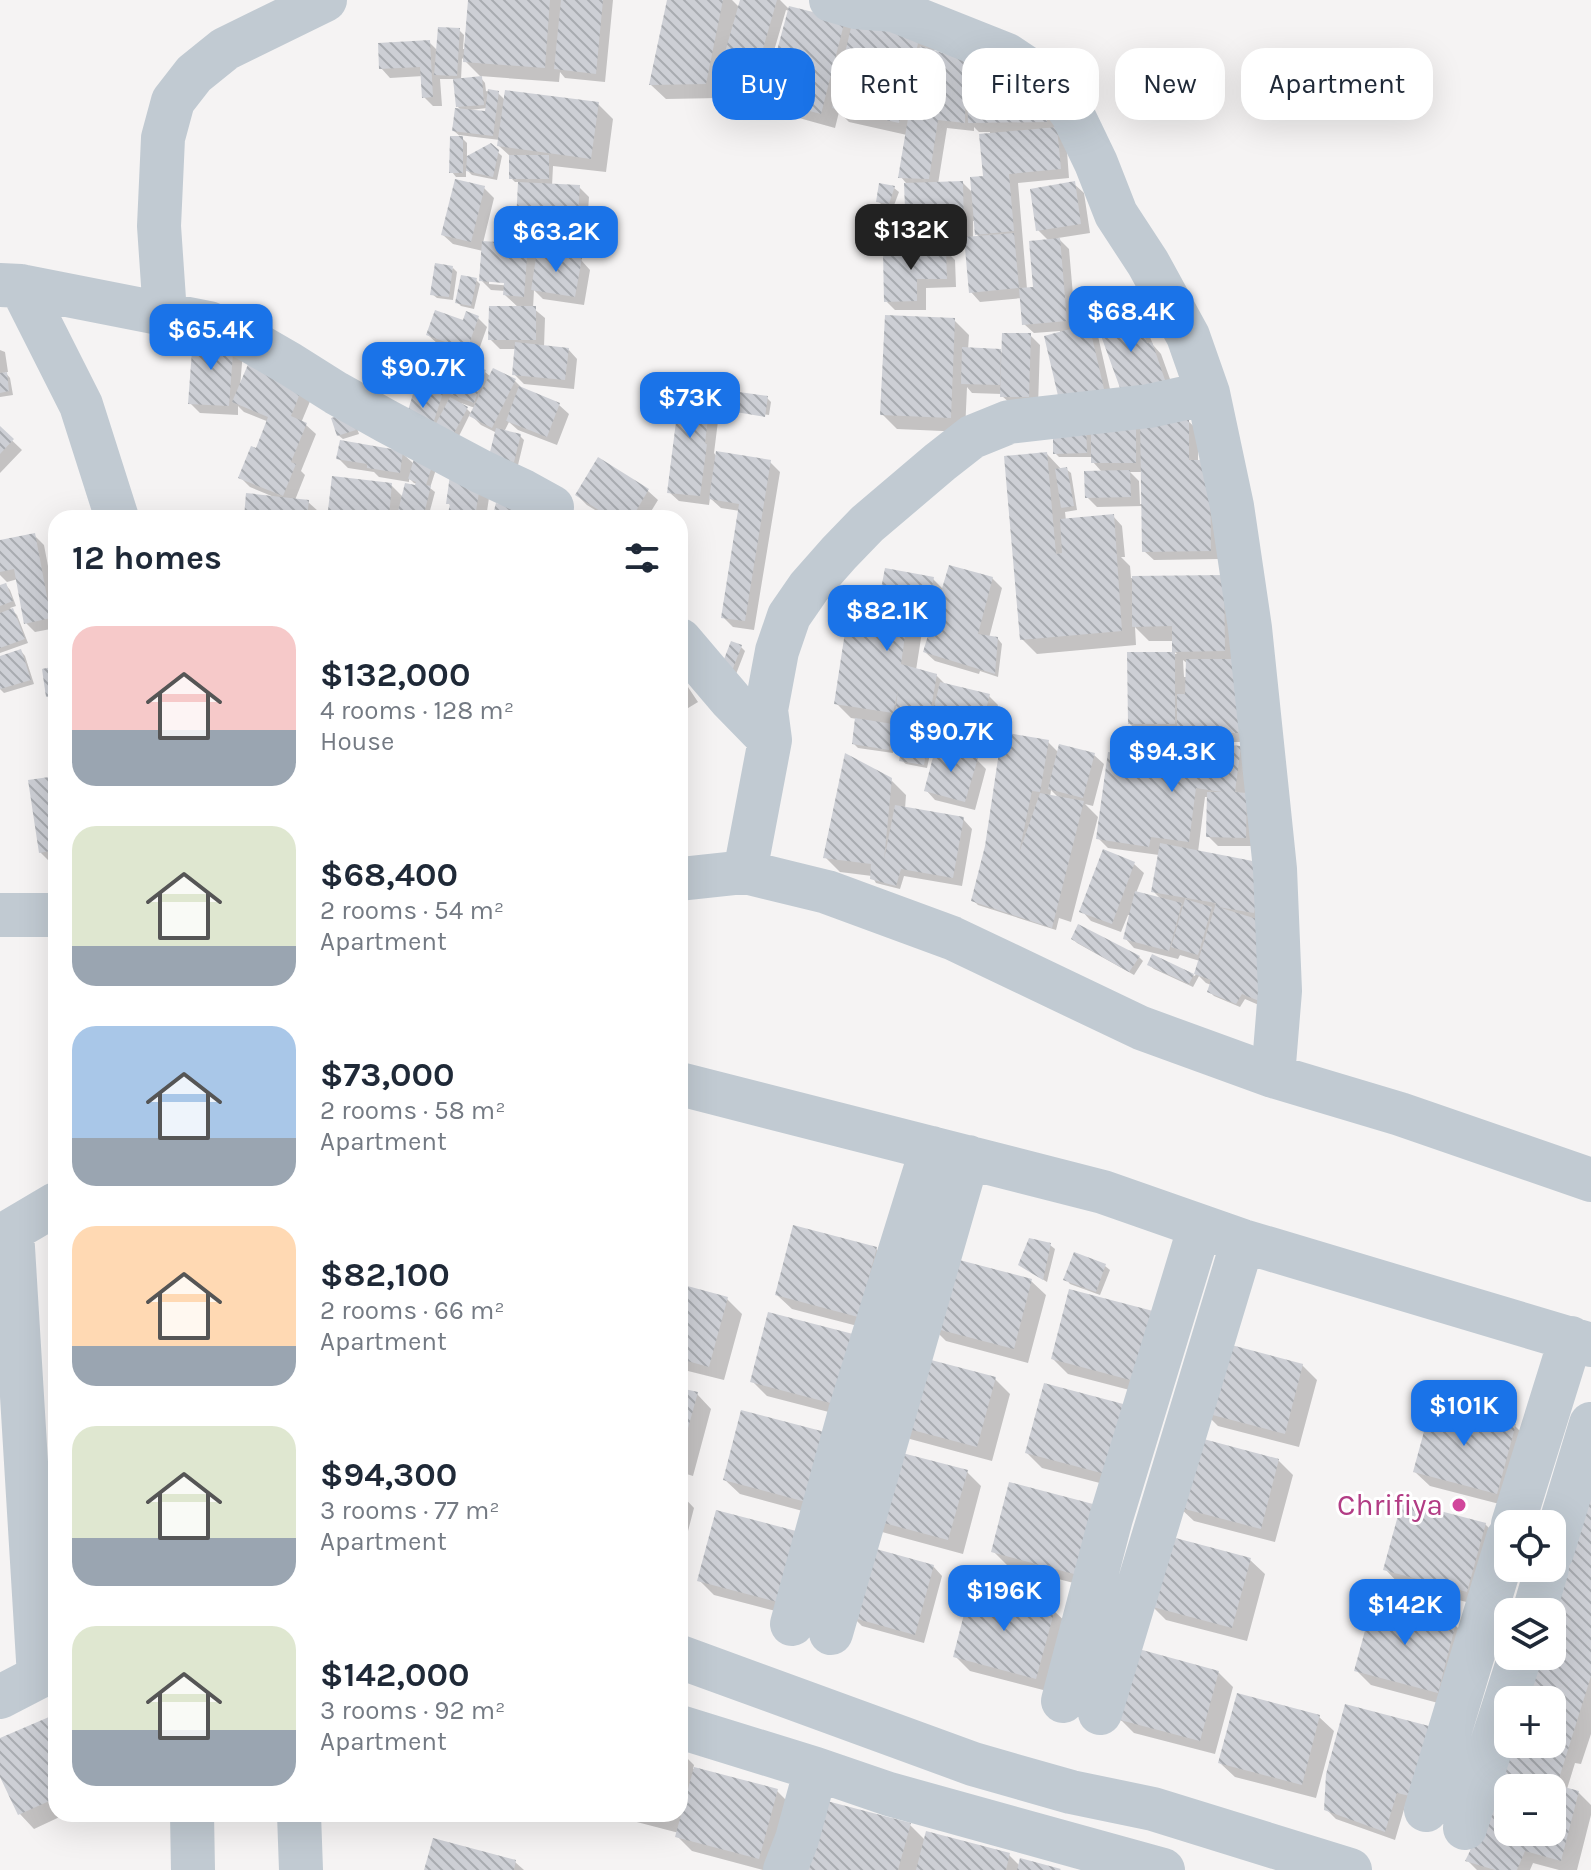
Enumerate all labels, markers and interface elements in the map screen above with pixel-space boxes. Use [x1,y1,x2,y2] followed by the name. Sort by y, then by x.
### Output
[712,48,815,120] chip: Buy
[831,48,946,120] chip: Rent
[962,48,1099,120] chip: Filters
[1115,48,1225,120] chip: New
[1241,48,1433,120] chip: Apartment
[855,204,967,272] pin: $132K
[491,206,621,274] pin: $63.2K
[873,214,949,245] text: $132K
[512,216,600,247] text: $63.2K
[1066,286,1196,354] pin: $68.4K
[1087,296,1175,327] text: $68.4K
[146,304,276,372] pin: $65.4K
[168,314,254,345] text: $65.4K
[358,342,488,410] pin: $90.7K
[380,352,466,383] text: $90.7K
[643,372,737,440] pin: $73K
[658,382,722,413] text: $73K
[620,536,664,580] icon: filters
[72,538,222,578] text: 12 homes
[822,585,952,653] pin: $82.1K
[846,595,928,626] text: $82.1K
[320,655,470,695] text: $132,000
[136,658,232,754] icon: home
[320,695,514,726] text: 4 rooms · 128 m²
[886,706,1016,774] pin: $90.7K
[908,716,994,747] text: $90.7K
[320,726,394,757] text: House
[1107,726,1237,794] pin: $94.3K
[1128,736,1216,767] text: $94.3K
[320,855,458,895] text: $68,400
[136,858,232,954] icon: home
[320,895,504,926] text: 2 rooms · 54 m²
[320,926,447,957] text: Apartment
[320,1055,455,1095] text: $73,000
[136,1058,232,1154] icon: home
[320,1095,506,1126] text: 2 rooms · 58 m²
[320,1126,447,1157] text: Apartment
[320,1255,450,1295] text: $82,100
[136,1258,232,1354] icon: home
[320,1295,505,1326] text: 2 rooms · 66 m²
[320,1326,447,1357] text: Apartment
[1408,1380,1520,1448] pin: $101K
[1429,1390,1499,1421] text: $101K
[320,1455,457,1495] text: $94,300
[136,1458,232,1554] icon: home
[1337,1487,1443,1523] place label: Chrifiya
[320,1495,500,1526] text: 3 rooms · 77 m²
[1450,1496,1468,1514] marker: Chrifiya
[1494,1510,1566,1846] map controls
[1494,1510,1566,1582] button: locate
[320,1526,447,1557] text: Apartment
[948,1565,1060,1633] pin: $196K
[966,1575,1042,1606] text: $196K
[1349,1579,1461,1647] pin: $142K
[1367,1589,1443,1620] text: $142K
[1494,1598,1566,1670] button: layers
[320,1655,469,1695] text: $142,000
[136,1658,232,1754] icon: home
[1494,1686,1566,1758] button: +
[320,1695,505,1726] text: 3 rooms · 92 m²
[320,1726,447,1757] text: Apartment
[1494,1774,1566,1846] button: −

